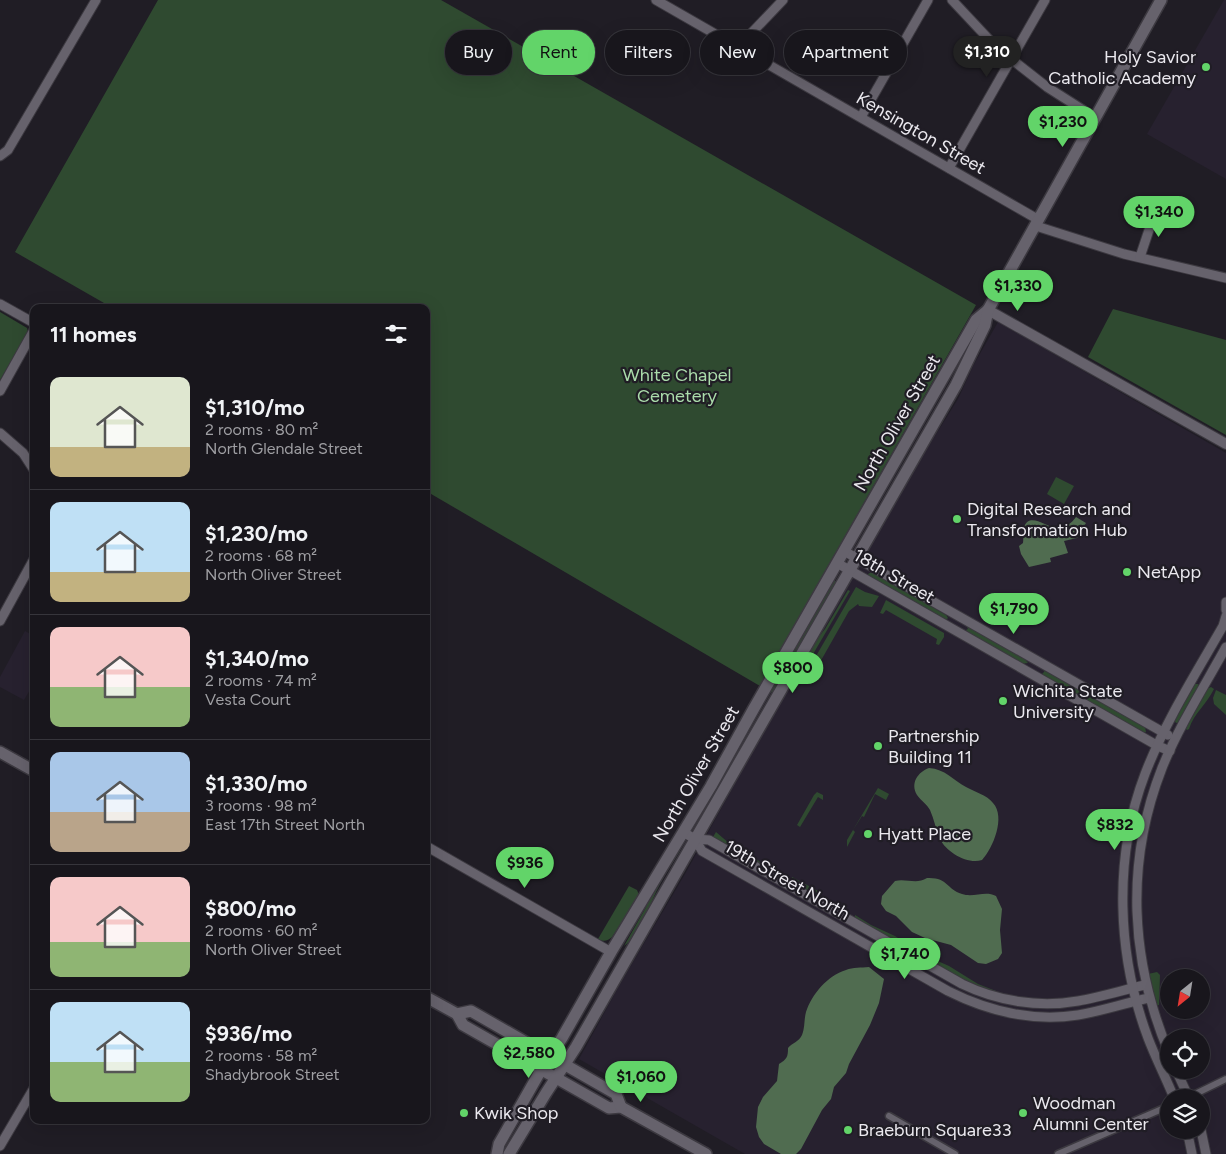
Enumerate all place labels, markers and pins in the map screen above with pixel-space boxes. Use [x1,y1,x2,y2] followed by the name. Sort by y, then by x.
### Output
[946,36,1028,78] pin: $1,310
[1048,46,1197,89] place label: Holy Savior Catholic Academy
[1200,61,1212,73] marker: Holy Savior Catholic Academy
[1022,106,1104,148] pin: $1,230
[1118,196,1200,238] pin: $1,340
[977,270,1059,312] pin: $1,330
[967,498,1131,541] place label: Digital Research and Transformation Hub
[951,513,963,525] marker: Digital Research and Transformation Hub
[1137,561,1201,583] place label: NetApp
[1121,566,1133,578] marker: NetApp
[973,592,1055,635] pin: $1,790
[763,652,823,694] pin: $800
[1013,680,1123,723] place label: Wichita State University
[997,695,1009,707] marker: Wichita State University
[888,725,980,768] place label: Partnership Building 11
[872,740,884,752] marker: Partnership Building 11
[1085,808,1145,851] pin: $832
[878,823,971,845] place label: Hyatt Place
[862,828,874,840] marker: Hyatt Place
[495,846,555,889] pin: $936
[864,938,946,980] pin: $1,740
[488,1036,570,1079] pin: $2,580
[600,1060,682,1103] pin: $1,060
[1033,1092,1149,1135] place label: Woodman Alumni Center
[474,1102,558,1124] place label: Kwik Shop
[458,1107,470,1119] marker: Kwik Shop
[1017,1107,1029,1119] marker: Woodman Alumni Center
[858,1119,1011,1141] place label: Braeburn Square33
[842,1124,854,1136] marker: Braeburn Square33

